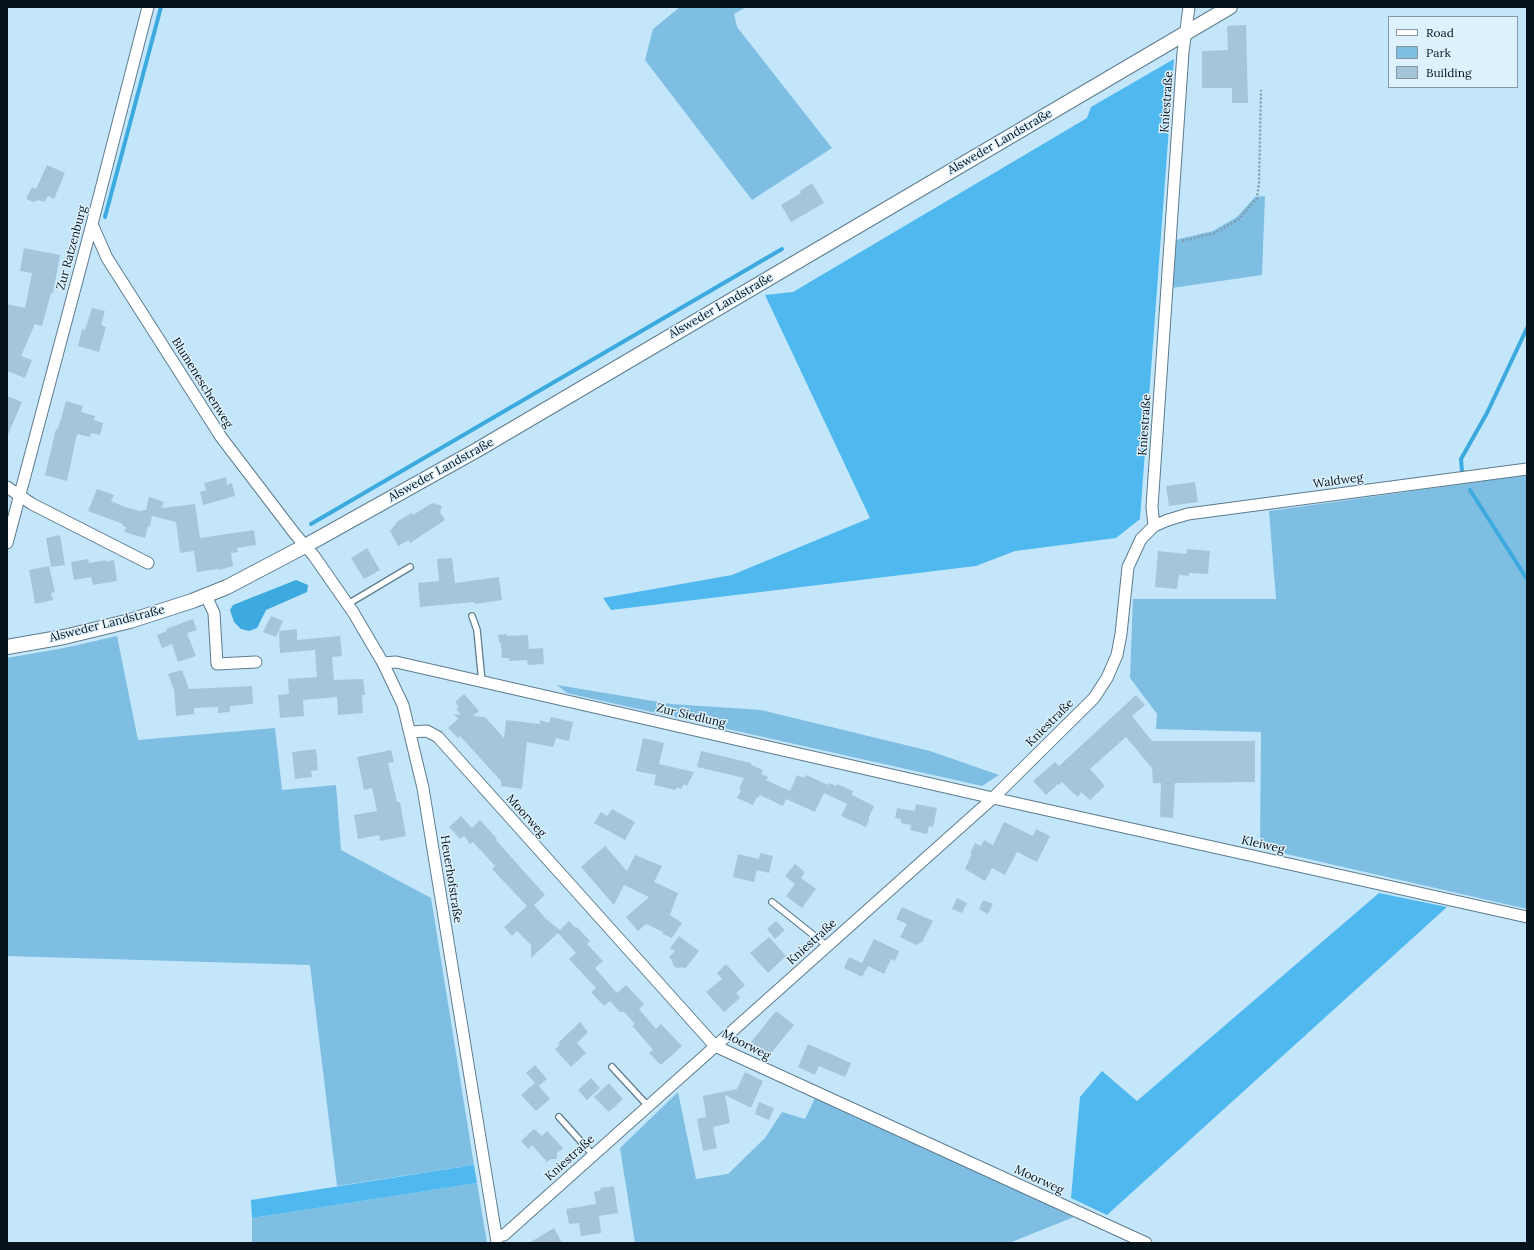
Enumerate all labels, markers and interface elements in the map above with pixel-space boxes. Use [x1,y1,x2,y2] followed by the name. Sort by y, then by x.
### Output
[1388,16,1518,88] legend
[1426,25,1454,40] text: Road
[1426,45,1451,60] text: Park
[1426,65,1472,80] text: Building
[1158,71,1176,133] street label: Kniestraße
[945,106,1055,178] street label: Alsweder Landstraße
[54,204,90,292] street label: Zur Ratzenburg
[666,270,776,342] street label: Alsweder Landstraße
[168,335,236,431] street label: Blumeneschenweg
[1136,394,1154,456] street label: Kniestraße
[386,435,496,505] street label: Alsweder Landstraße
[1312,470,1364,492] street label: Waldweg
[48,603,166,645] street label: Alsweder Landstraße
[1023,696,1077,750] street label: Kniestraße
[655,701,727,731] street label: Zur Siedlung
[503,792,549,840] street label: Moorweg
[1240,833,1286,857] street label: Kleiweg
[437,834,465,924] street label: Heuerhofstraße
[784,916,840,968] street label: Kniestraße
[719,1027,773,1063] street label: Moorweg
[542,1132,598,1184] street label: Kniestraße
[1012,1162,1066,1198] street label: Moorweg

